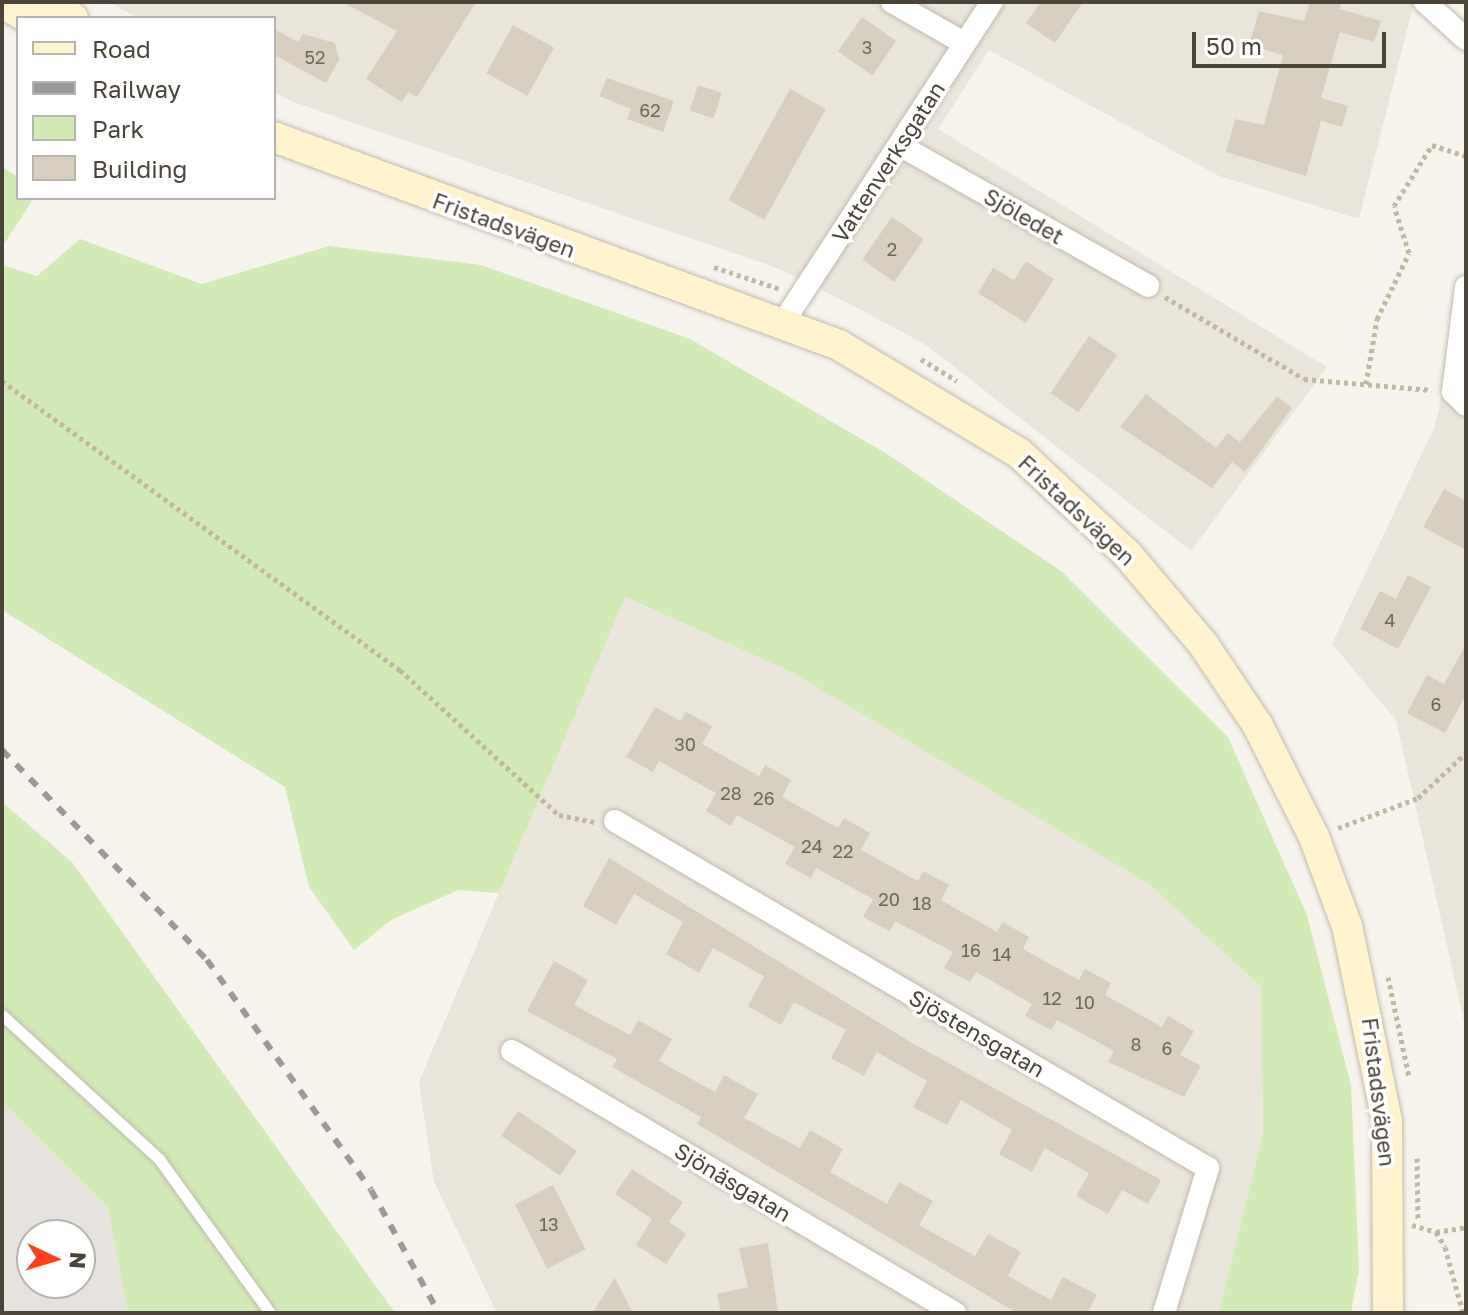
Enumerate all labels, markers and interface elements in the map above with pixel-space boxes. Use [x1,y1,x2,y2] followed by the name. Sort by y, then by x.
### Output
[16,16,276,200] legend
[1196,16,1390,66] scale bar
[1206,31,1262,60] text: 50 m
[92,34,151,63] text: Road
[862,36,872,58] house number: 3
[305,46,325,68] house number: 52
[92,74,181,103] text: Railway
[826,77,950,247] street label: Vattenverksgatan
[639,99,661,121] house number: 62
[92,114,144,143] text: Park
[92,154,187,183] text: Building
[979,183,1069,249] street label: Sjöledet
[429,187,579,263] street label: Fristadsvägen
[887,238,897,260] house number: 2
[1013,449,1141,571] street label: Fristadsvägen
[1385,609,1395,631] house number: 4
[1431,693,1441,715] house number: 6
[674,733,696,755] house number: 30
[720,782,742,804] house number: 28
[753,787,775,809] house number: 26
[801,835,823,857] house number: 24
[833,840,853,862] house number: 22
[878,888,900,910] house number: 20
[912,892,932,914] house number: 18
[961,939,981,961] house number: 16
[992,943,1012,965] house number: 14
[905,984,1049,1082] street label: Sjöstensgatan
[1042,987,1062,1009] house number: 12
[1075,991,1095,1013] house number: 10
[1357,1016,1401,1168] street label: Fristadsvägen
[1131,1033,1141,1055] house number: 8
[1162,1037,1172,1059] house number: 6
[670,1137,796,1227] street label: Sjönäsgatan
[539,1213,559,1235] house number: 13
[16,1219,96,1299] north arrow
[64,1251,92,1270] text: N

